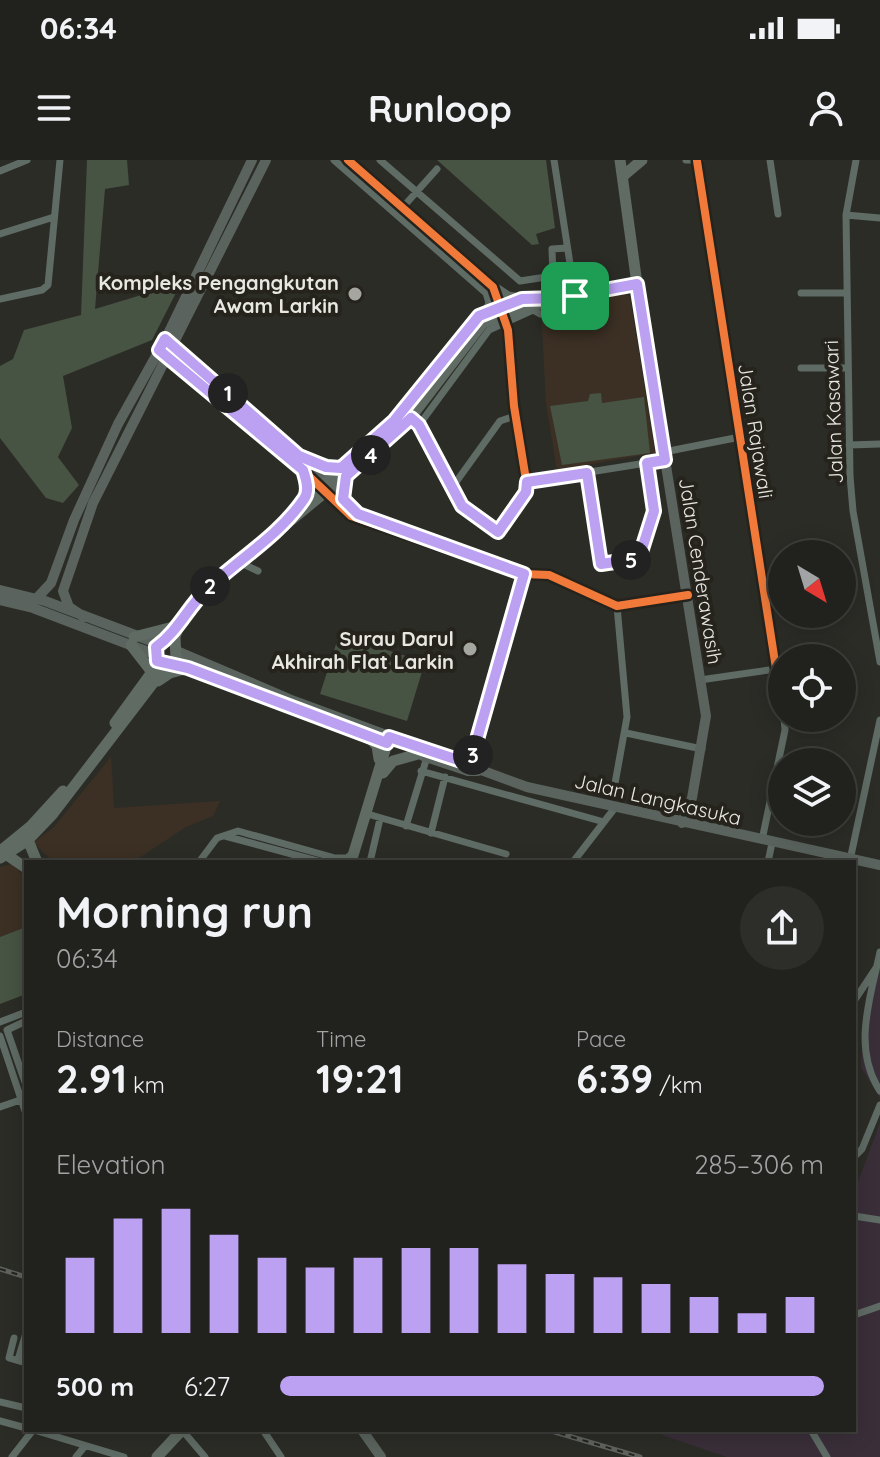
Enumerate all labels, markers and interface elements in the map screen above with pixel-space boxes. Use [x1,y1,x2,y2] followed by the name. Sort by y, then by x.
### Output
[40,9,117,47] text: 06:34
[32,86,76,130] icon: menu
[368,86,512,131] text: Runloop
[804,86,848,130] icon: person
[541,262,609,330] pin
[98,270,339,318] place label: Kompleks Pengangkutan Awam Larkin
[553,274,597,318] icon: arrive
[346,285,364,303] marker: Kompleks Pengangkutan Awam Larkin
[818,340,848,484] street label: Jalan Kasawari
[733,362,779,500] street label: Jalan Rajawali
[208,373,248,413] pin: 1
[224,379,232,407] text: 1
[351,435,391,475] pin: 4
[365,441,377,469] text: 4
[674,476,728,666] street label: Jalan Cenderawasih
[611,540,651,580] pin: 5
[768,540,856,628] north arrow
[768,540,856,836] map controls
[625,546,637,574] text: 5
[190,566,230,606] pin: 2
[204,572,216,600] text: 2
[272,626,454,674] place label: Surau Darul Akhirah Flat Larkin
[461,640,479,658] marker: Surau Darul Akhirah Flat Larkin
[768,644,856,732] button: locate
[453,735,493,775] pin: 3
[467,741,479,769] text: 3
[768,748,856,836] button: layers
[572,768,744,830] street label: Jalan Langkasuka
[56,884,313,939] text: Morning run
[740,886,824,970] button: share
[56,942,118,975] text: 06:34
[56,1025,144,1053] text: Distance
[316,1025,367,1053] text: Time
[576,1025,626,1053] text: Pace
[56,1053,127,1103] text: 2.91
[316,1053,404,1103] text: 19:21
[576,1053,653,1103] text: 6:39
[127,1071,165,1099] text: km
[653,1071,703,1099] text: /km
[56,1148,166,1181] text: Elevation
[694,1148,824,1181] text: 285–306 m
[56,1370,134,1403] text: 500 m
[184,1370,230,1403] text: 6:27

